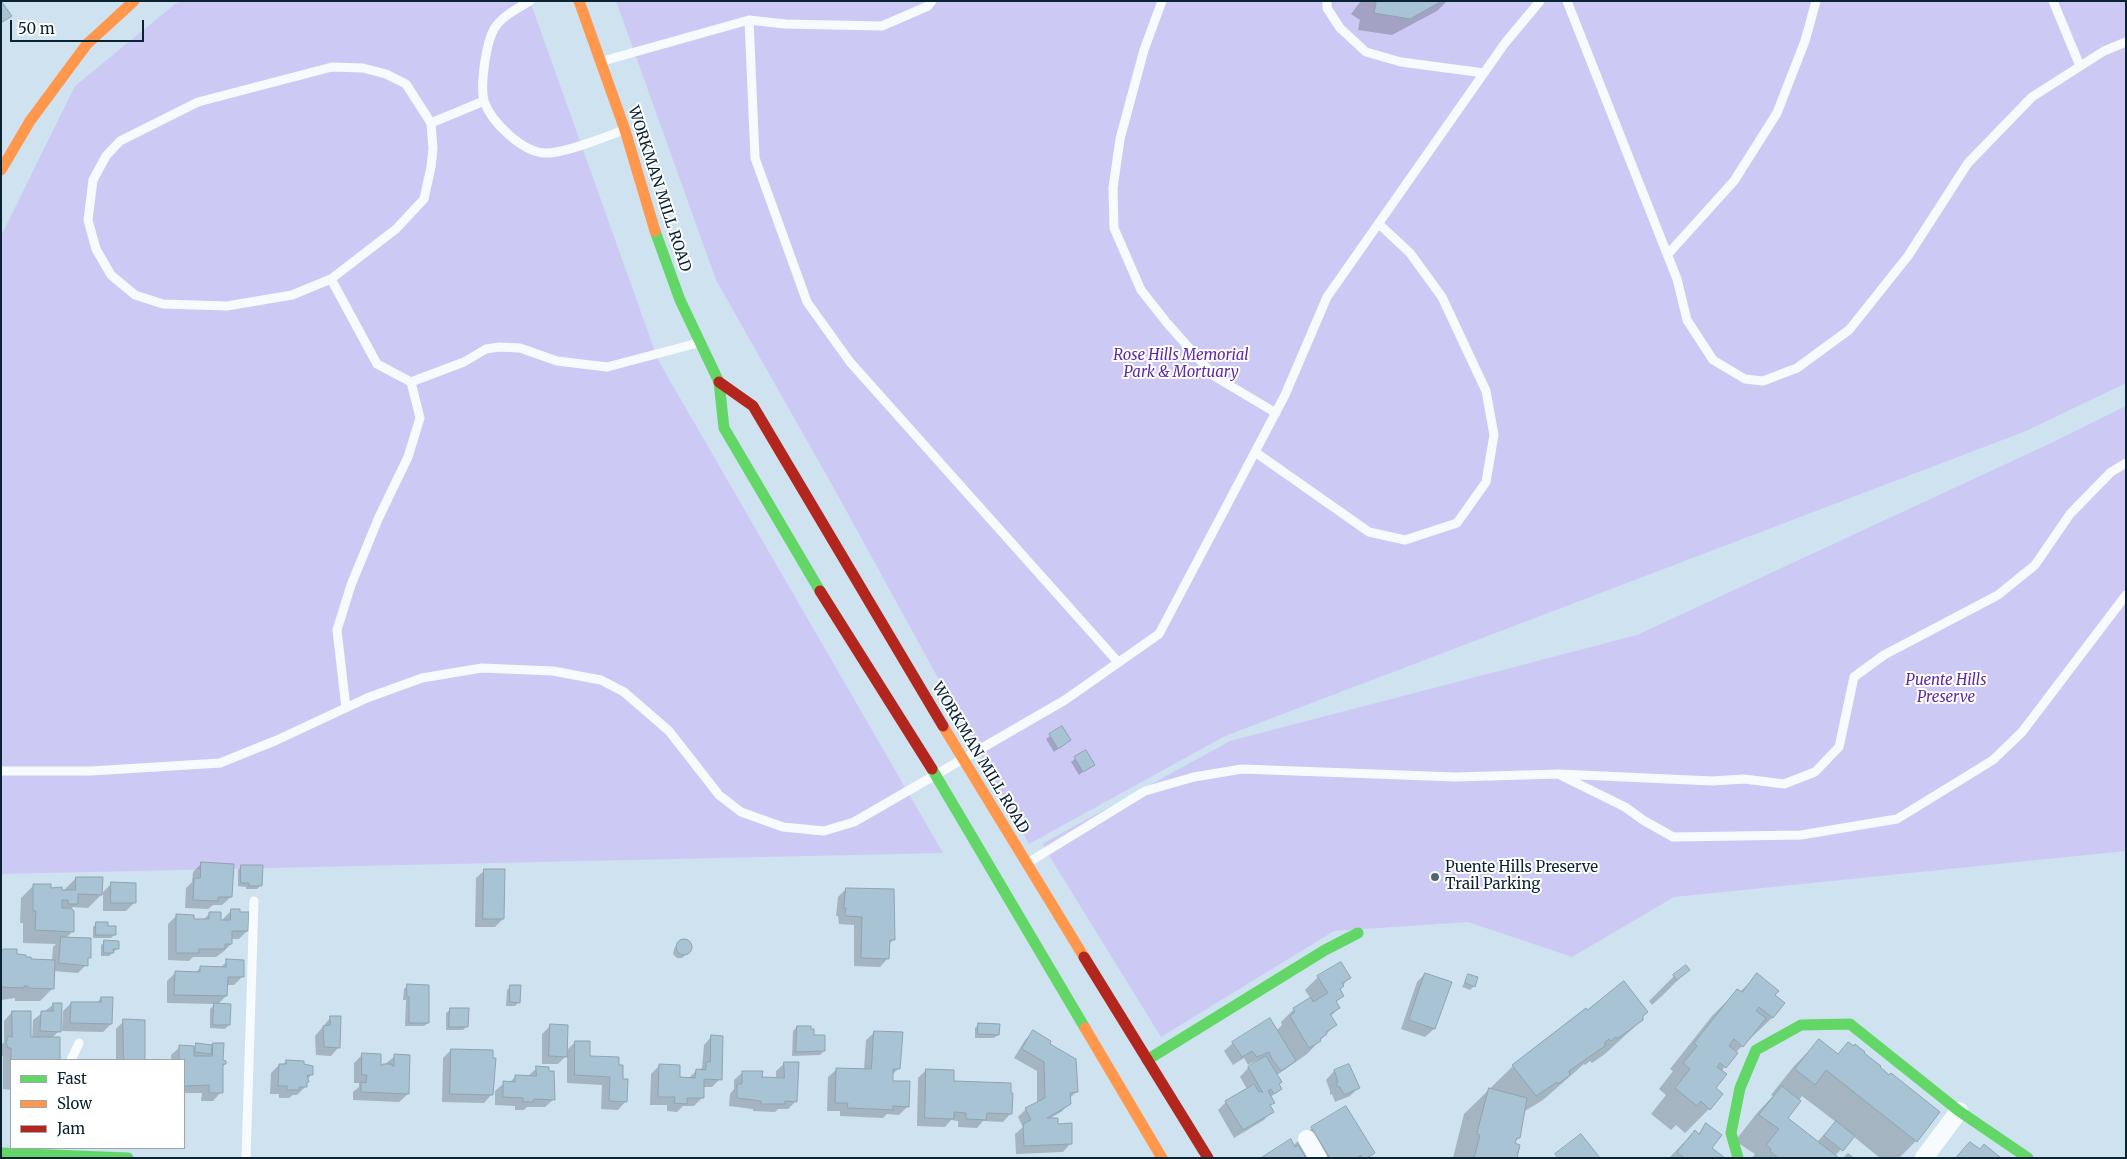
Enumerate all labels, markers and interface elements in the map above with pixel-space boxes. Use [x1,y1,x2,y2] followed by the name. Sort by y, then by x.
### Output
[12,10,146,42] scale bar
[18,19,55,38] text: 50 m
[624,104,694,274] street label: WORKMAN MILL ROAD
[1113,347,1249,382] park label: Rose Hills Memorial Park & Mortuary
[1906,672,1986,707] park label: Puente Hills Preserve
[928,679,1032,837] street label: WORKMAN MILL ROAD
[1445,859,1598,894] place label: Puente Hills Preserve Trail Parking
[1429,871,1441,883] marker: Puente Hills Preserve Trail Parking
[10,1059,185,1149] legend
[57,1069,87,1088] text: Fast
[57,1094,92,1113] text: Slow
[57,1119,85,1138] text: Jam

